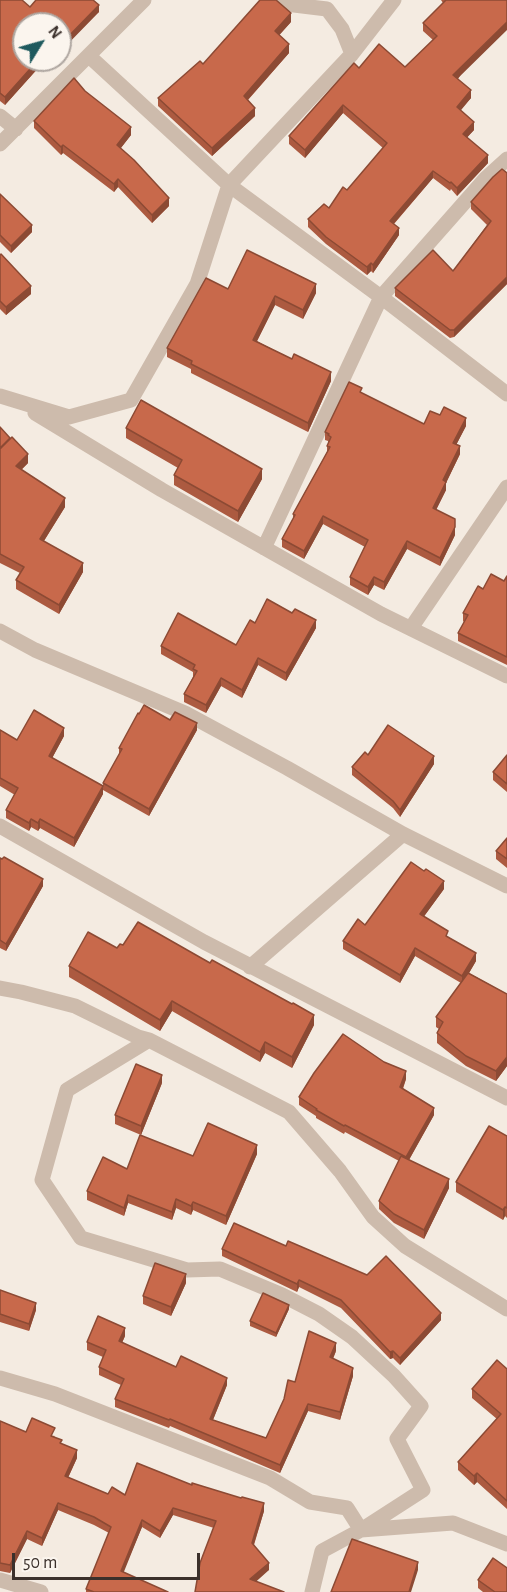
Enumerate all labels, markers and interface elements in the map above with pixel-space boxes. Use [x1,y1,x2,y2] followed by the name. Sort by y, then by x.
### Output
[12,12,72,72] north arrow
[45,23,65,42] text: N
[15,1541,202,1579] scale bar
[23,1554,57,1572] text: 50 m

